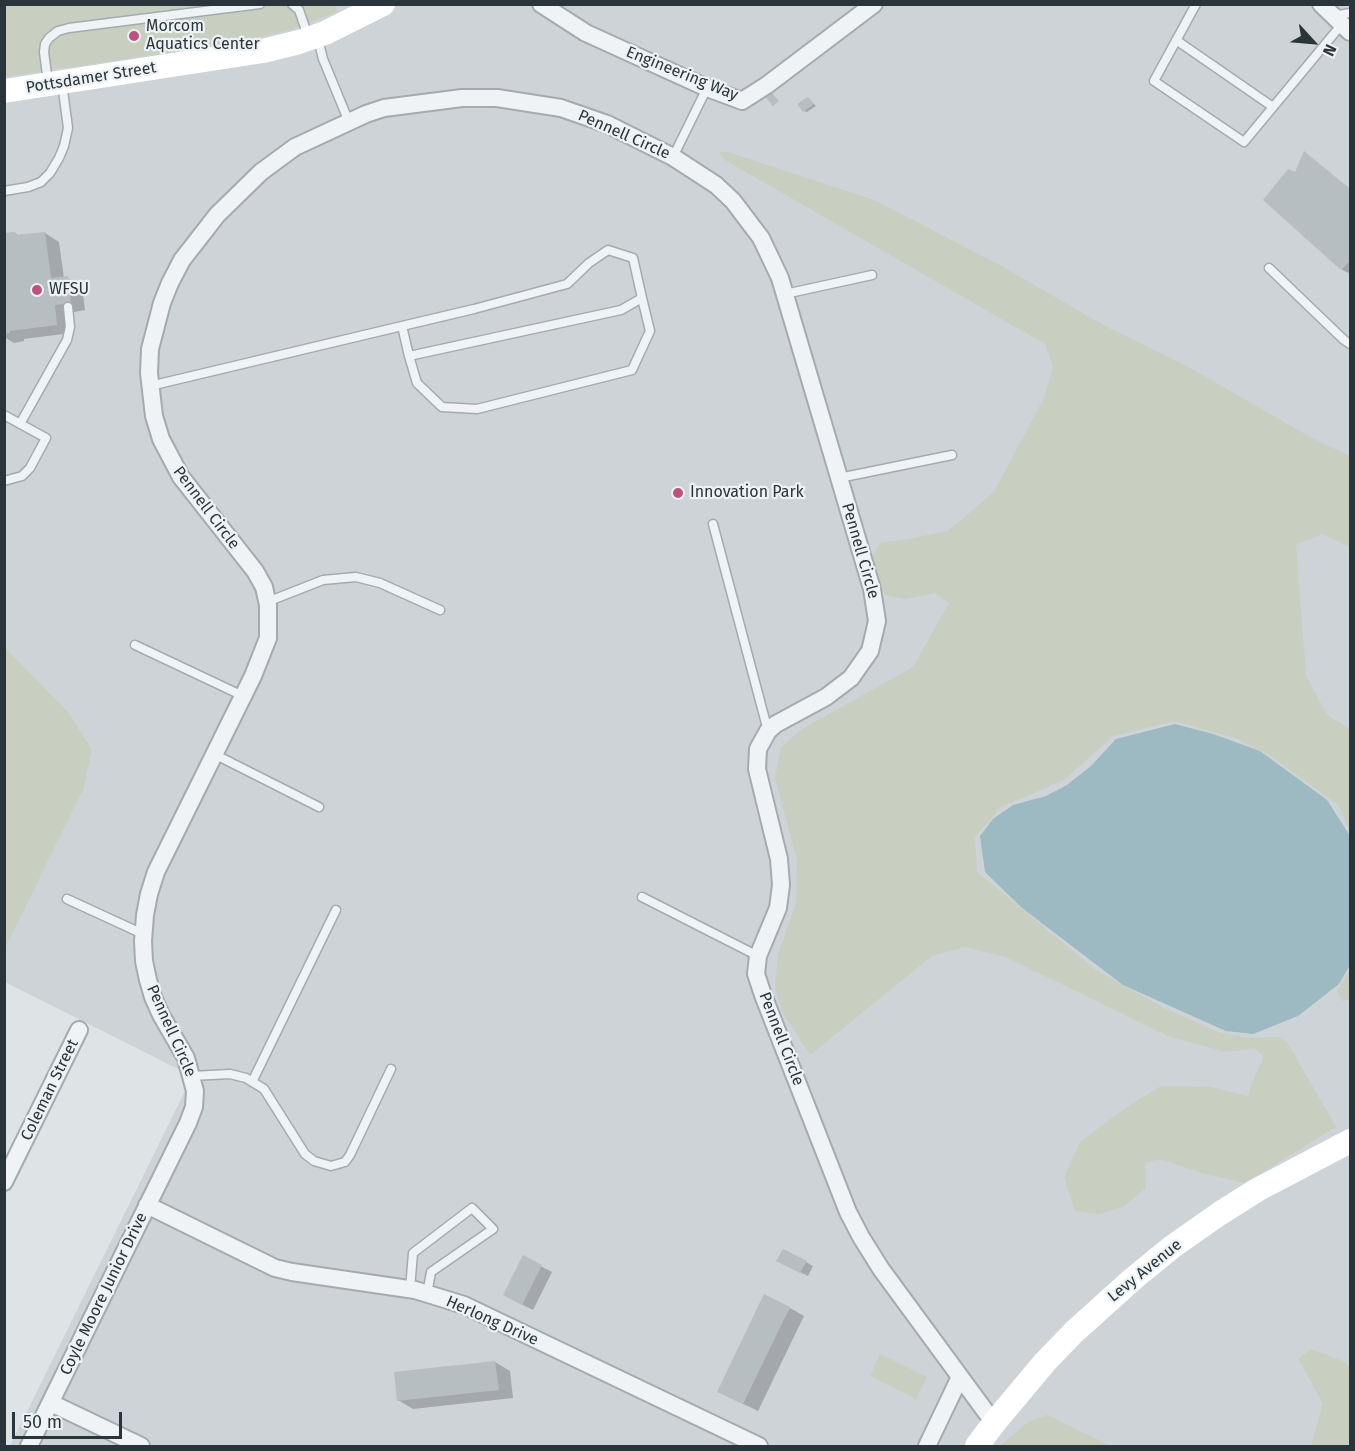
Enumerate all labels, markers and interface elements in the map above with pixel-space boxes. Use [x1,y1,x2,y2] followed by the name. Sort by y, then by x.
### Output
[1283,12,1343,72] north arrow
[146,17,260,55] place label: Morcom Aquatics Center
[127,29,141,43] marker: Morcom Aquatics Center
[1319,41,1340,59] text: N
[623,43,741,105] street label: Engineering Way
[24,58,158,98] street label: Pottsdamer Street
[575,106,673,164] street label: Pennell Circle
[49,280,89,300] place label: WFSU
[30,283,44,297] marker: WFSU
[169,463,243,553] street label: Pennell Circle
[690,483,804,503] place label: Innovation Park
[671,486,685,500] marker: Innovation Park
[837,501,883,601] street label: Pennell Circle
[142,982,200,1080] street label: Pennell Circle
[754,989,808,1089] street label: Pennell Circle
[17,1036,83,1144] street label: Coleman Street
[56,1210,152,1378] street label: Coyle Moore Junior Drive
[1104,1235,1186,1307] street label: Levy Avenue
[443,1292,541,1350] street label: Herlong Drive
[15,1400,124,1438] scale bar
[23,1411,62,1433] text: 50 m

